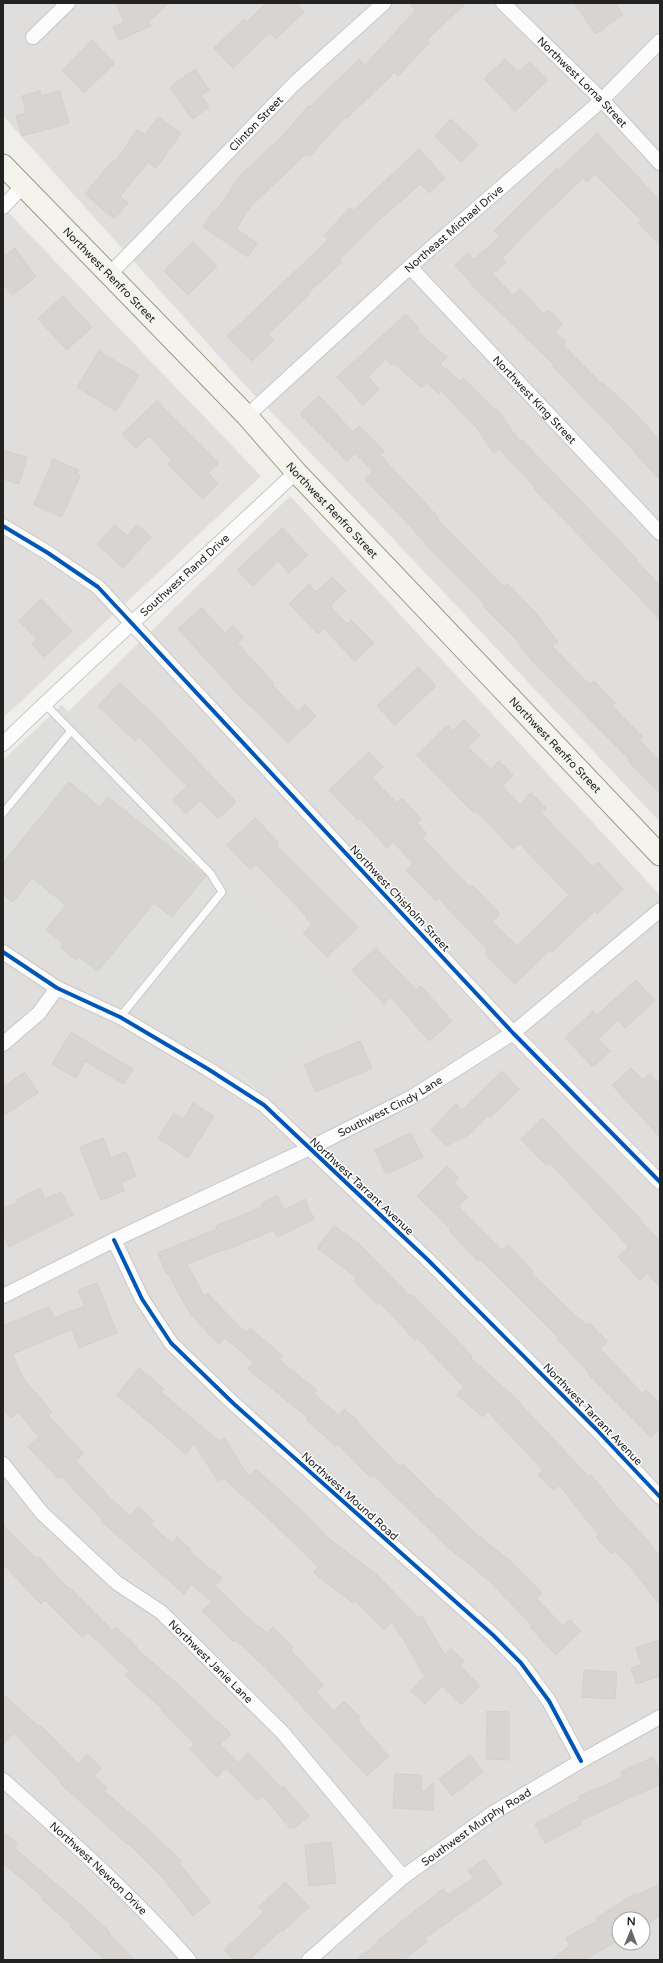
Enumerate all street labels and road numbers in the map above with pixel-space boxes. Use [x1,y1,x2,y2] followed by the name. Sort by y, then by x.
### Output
[534,34,630,130] street label: Northwest Lorna Street
[227,94,286,154] street label: Clinton Street
[402,183,506,275] street label: Northeast Michael Drive
[60,225,158,325] street label: Northwest Renfro Street
[490,353,579,447] street label: Northwest King Street
[283,460,380,561] street label: Northwest Renfro Street
[138,532,232,619] street label: Southwest Rand Drive
[506,695,604,796] street label: Northwest Renfro Street
[347,843,452,954] street label: Northwest Chisholm Street
[336,1074,445,1140] street label: Southwest Cindy Lane
[307,1135,416,1238] street label: Northwest Tarrant Avenue
[540,1361,645,1468] street label: Northwest Tarrant Avenue
[299,1450,401,1543] street label: Northwest Mound Road
[166,1617,255,1706] street label: Northwest Janie Lane
[419,1786,534,1869] street label: Southwest Murphy Road
[47,1819,149,1918] street label: Northwest Newton Drive

